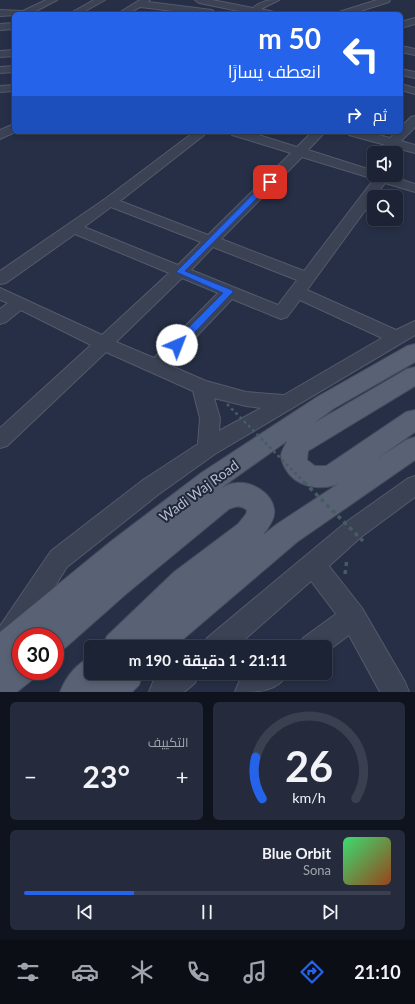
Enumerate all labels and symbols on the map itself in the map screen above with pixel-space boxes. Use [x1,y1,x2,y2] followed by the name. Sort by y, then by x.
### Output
[253,165,287,199] pin
[156,324,198,366] position arrow
[156,456,242,525] street label: Wadi Waj Road
[12,628,64,680] speed limit sign: 30

